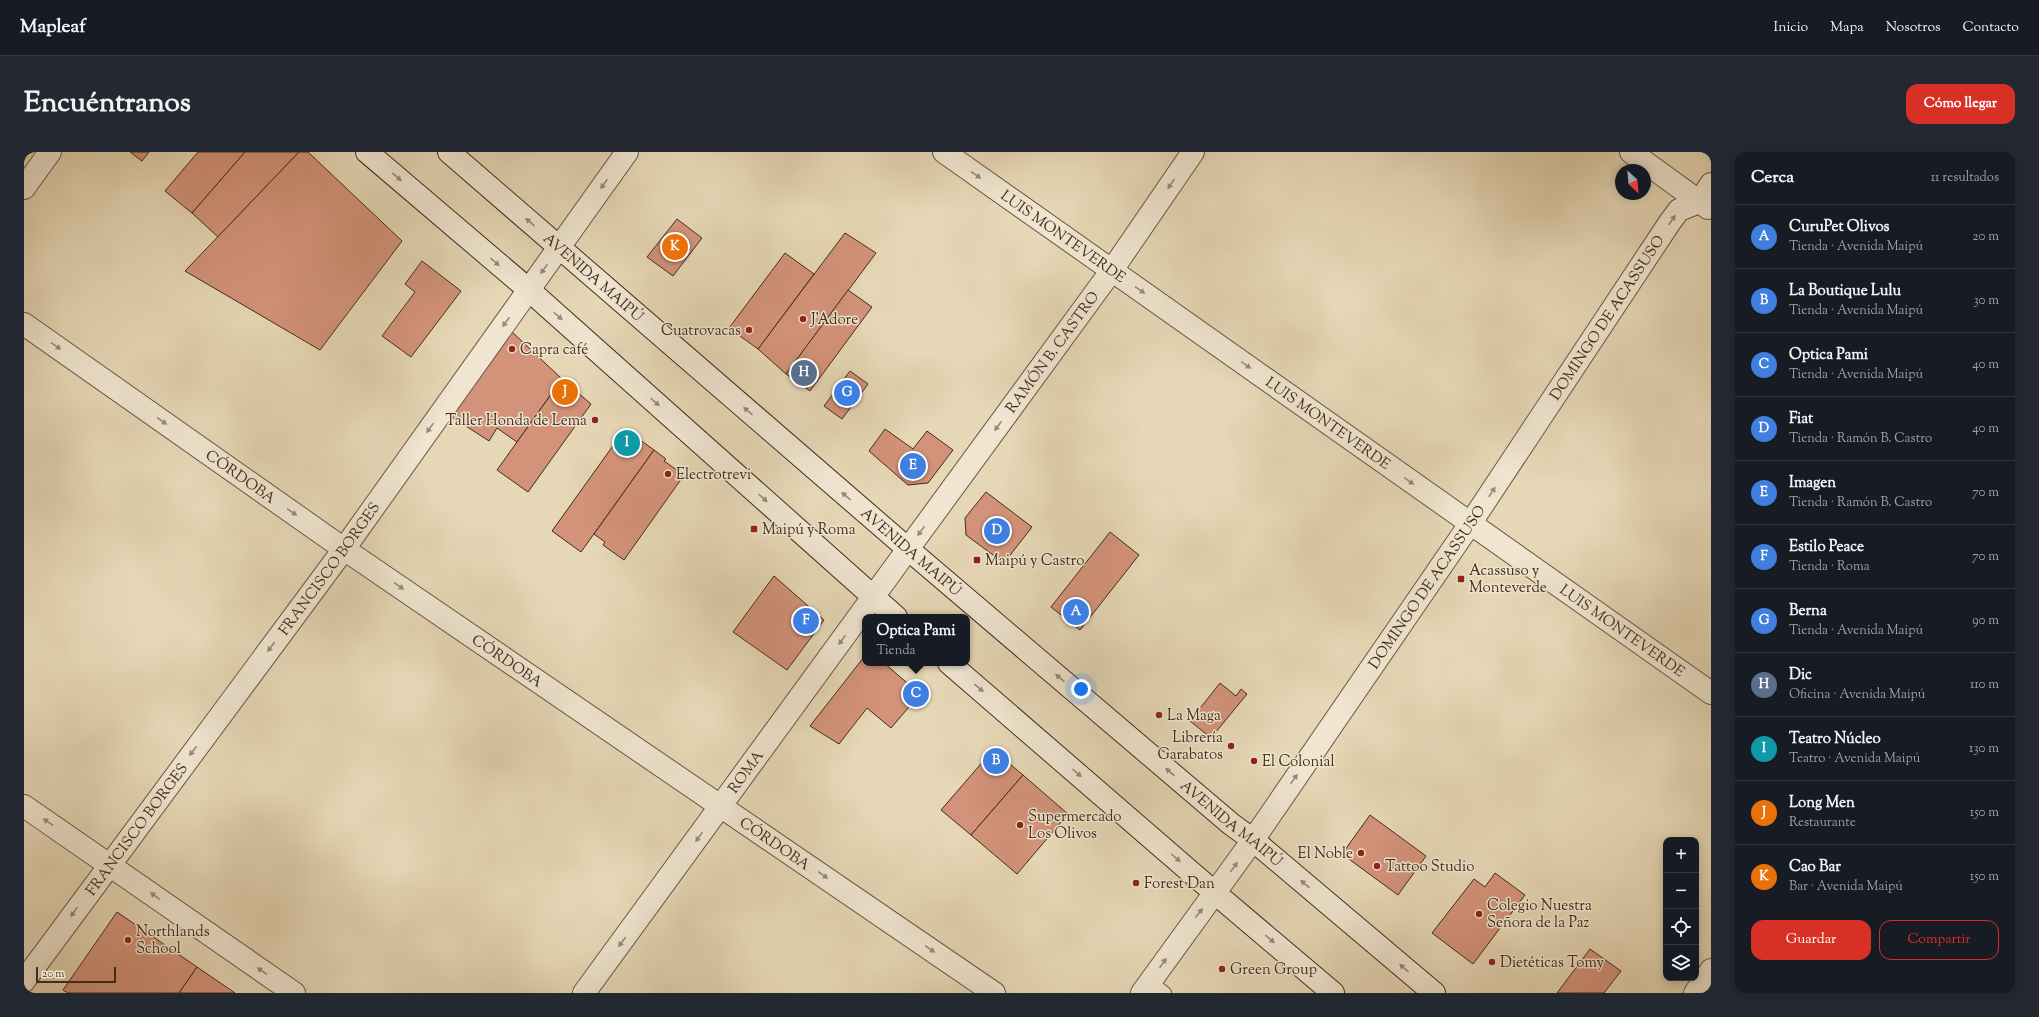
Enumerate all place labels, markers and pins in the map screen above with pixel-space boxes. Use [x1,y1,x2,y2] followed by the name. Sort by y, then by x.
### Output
[662,232,688,262] pin: K
[810,310,858,331] place label: J'Adore
[798,314,808,324] marker: J'Adore
[661,321,741,342] place label: Cuatrovacas
[744,325,754,335] marker: Cuatrovacas
[520,340,588,361] place label: Capra café
[507,344,517,354] marker: Capra café
[791,358,817,388] pin: H
[552,377,578,407] pin: J
[834,378,860,408] pin: G
[446,411,587,432] place label: Taller Honda de Lema
[590,415,600,425] marker: Taller Honda de Lema
[614,428,640,458] pin: I
[900,451,926,481] pin: E
[676,465,751,486] place label: Electrotrevi
[663,469,673,479] marker: Electrotrevi
[984,516,1010,546] pin: D
[762,520,856,541] place label: Maipú y Roma
[749,524,759,534] marker: Maipú y Roma
[985,551,1084,572] place label: Maipú y Castro
[972,555,982,565] marker: Maipú y Castro
[1469,561,1547,599] place label: Acassuso y Monteverde
[1456,574,1466,584] marker: Acassuso y Monteverde
[1063,597,1089,627] pin: A
[793,606,819,636] pin: F
[903,679,929,709] pin: C
[1167,706,1221,727] place label: La Maga
[1154,710,1164,720] marker: La Maga
[1157,728,1223,766] place label: Librería Garabatos
[1226,741,1236,751] marker: Librería Garabatos
[983,746,1009,776] pin: B
[1262,752,1335,773] place label: El Colonial
[1249,756,1259,766] marker: El Colonial
[1028,807,1121,845] place label: Supermercado Los Olivos
[1015,820,1025,830] marker: Supermercado Los Olivos
[1298,844,1353,865] place label: El Noble
[1356,848,1366,858] marker: El Noble
[1385,857,1474,878] place label: Tattoo Studio
[1372,861,1382,871] marker: Tattoo Studio
[1144,874,1215,895] place label: Forest Dan
[1131,878,1141,888] marker: Forest Dan
[1487,896,1592,934] place label: Colegio Nuestra Señora de la Paz
[1474,909,1484,919] marker: Colegio Nuestra Señora de la Paz
[136,922,210,960] place label: Northlands School
[123,935,133,945] marker: Northlands School
[1500,953,1605,974] place label: Dietéticas Tomy
[1487,957,1497,967] marker: Dietéticas Tomy
[1230,960,1317,981] place label: Green Group
[1217,964,1227,974] marker: Green Group

